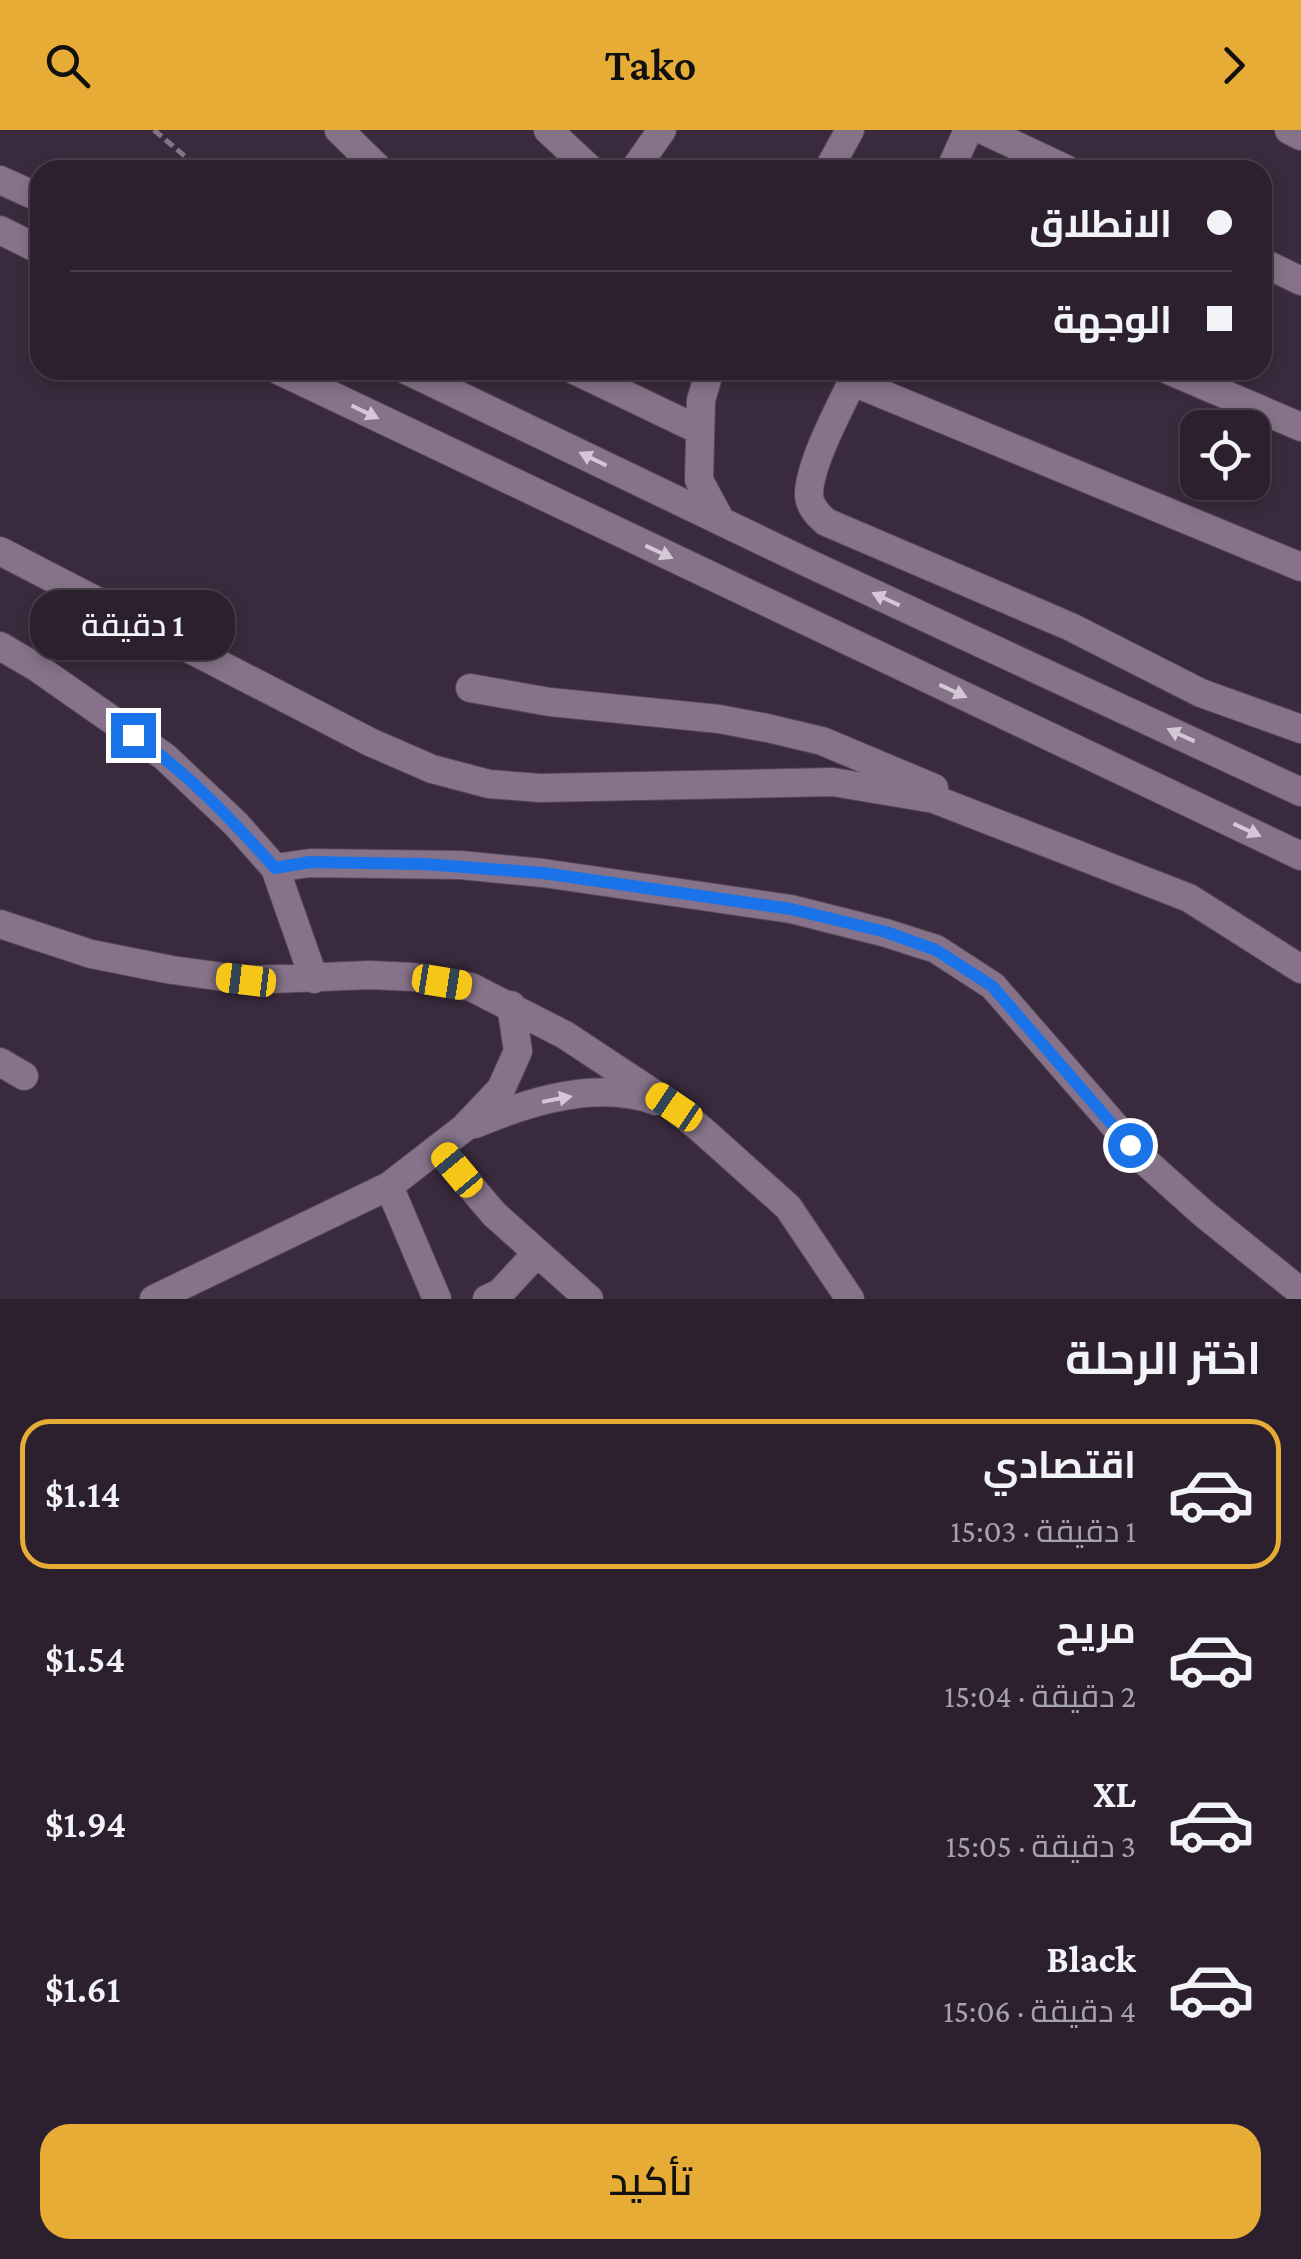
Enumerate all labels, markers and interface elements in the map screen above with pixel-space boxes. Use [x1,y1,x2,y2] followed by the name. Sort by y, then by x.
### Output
[40,38,95,93] icon: search
[1206,38,1261,93] icon: forward
[605,40,696,90] text: Tako
[1029,203,1172,245] text: الانطلاق
[1053,299,1172,341] text: الوجهة
[351,404,380,421] one-way arrow
[1180,410,1270,500] map controls
[1180,410,1270,500] button: locate
[578,451,607,468] one-way arrow
[645,543,674,560] one-way arrow
[31,590,236,660] callout: 1 دقيقة
[871,590,900,607] one-way arrow
[81,607,184,643] text: 1 دقيقة
[939,682,968,699] one-way arrow
[111,713,156,758] route end
[1166,727,1195,744] one-way arrow
[1232,821,1261,838] one-way arrow
[214,961,278,999] car
[410,962,474,1002] car
[641,1078,707,1136] car
[541,1090,572,1106] one-way arrow
[1108,1123,1153,1168] route start
[426,1137,488,1203] car
[1065,1334,1261,1384] text: اختر الرحلة
[983,1444,1136,1486] text: اقتصادي
[1166,1449,1256,1539] icon: car
[45,1473,121,1515] text: $1.14
[950,1513,1136,1549] text: 1 دقيقة · 15:03
[1056,1609,1136,1651] text: مريح
[1166,1614,1256,1704] icon: car
[45,1638,125,1680] text: $1.54
[944,1678,1136,1714] text: 2 دقيقة · 15:04
[1093,1773,1136,1815] text: XL
[1166,1779,1256,1869] icon: car
[45,1803,126,1845] text: $1.94
[946,1828,1136,1864] text: 3 دقيقة · 15:05
[1047,1938,1136,1980] text: Black
[1166,1944,1256,2034] icon: car
[45,1968,120,2010] text: $1.61
[943,1993,1136,2029] text: 4 دقيقة · 15:06
[40,2124,1261,2239] button: تأكيد

